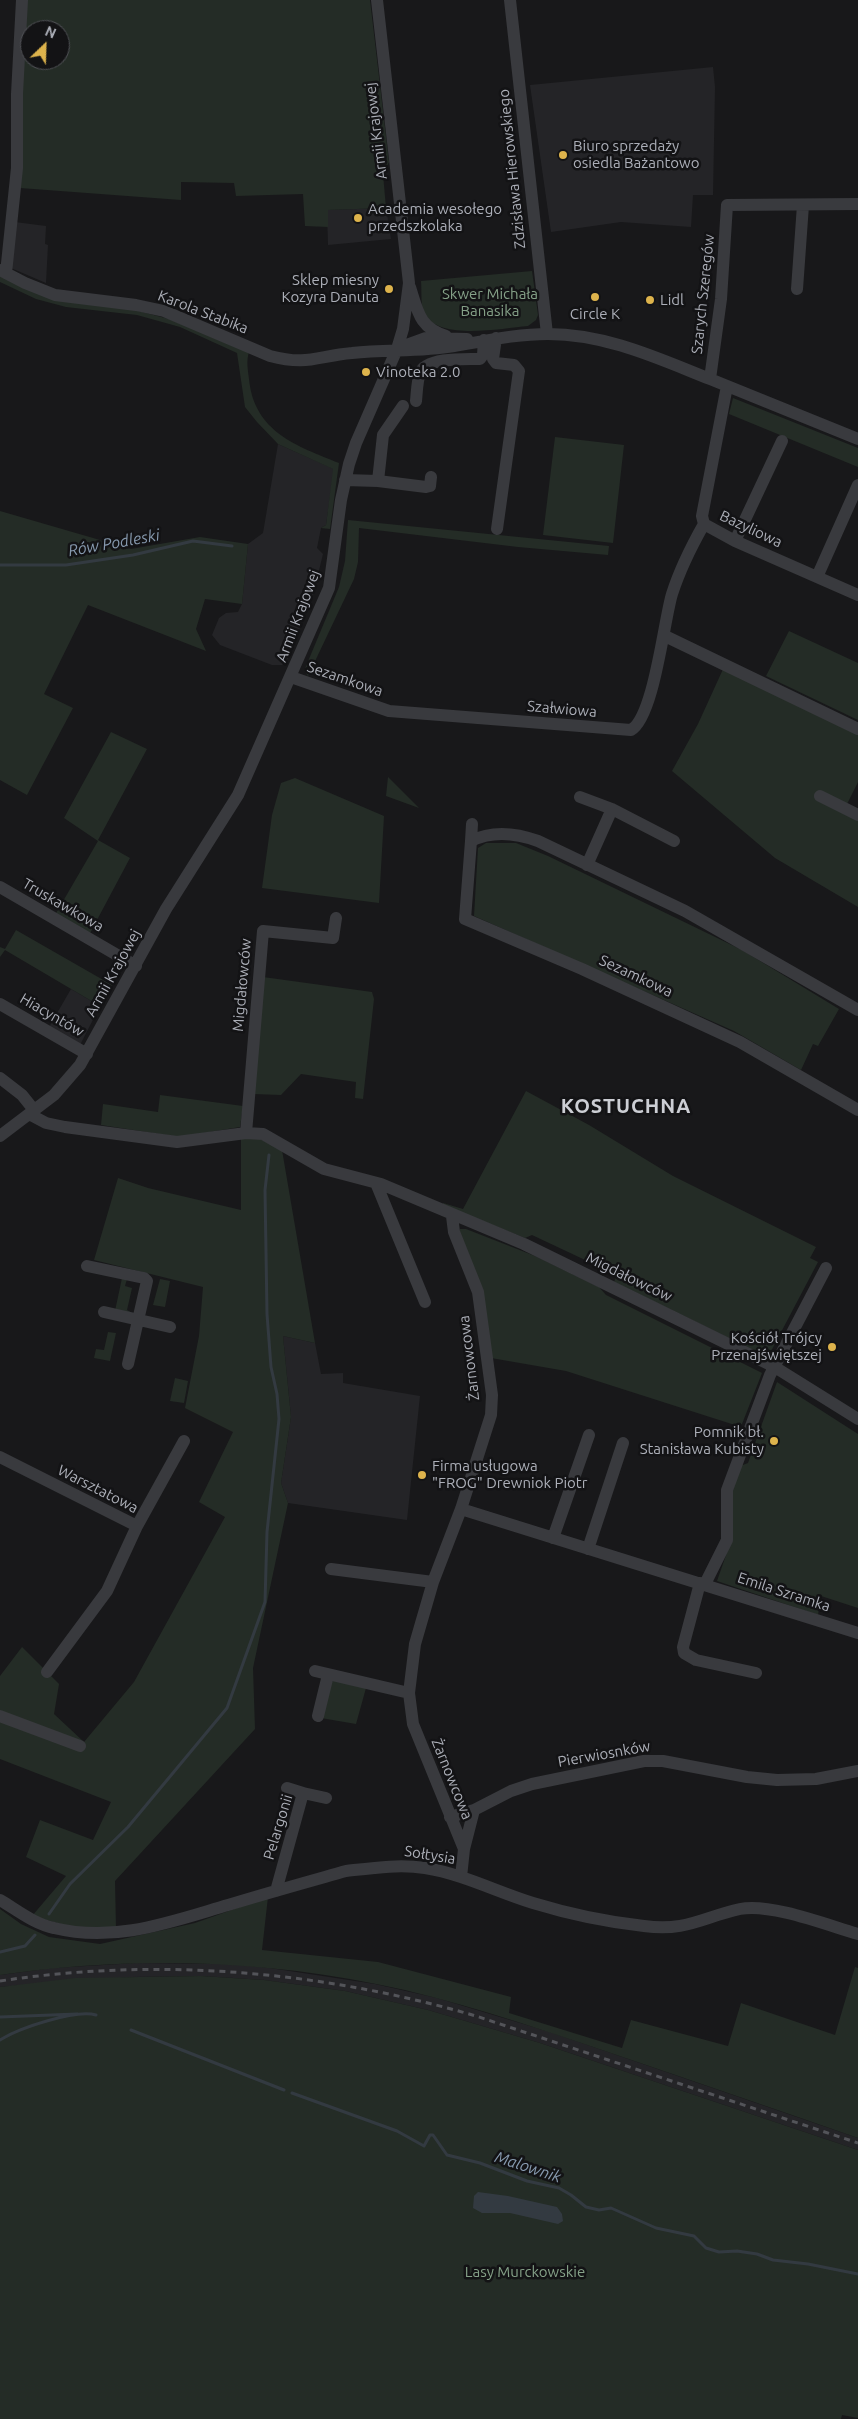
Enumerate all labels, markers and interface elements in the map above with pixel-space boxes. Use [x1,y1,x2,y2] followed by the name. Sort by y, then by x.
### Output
[20,20,70,70] north arrow
[43,23,59,42] text: N
[361,81,391,181] street label: Armii Krajowej
[495,88,529,250] street label: Zdzisława Hierowskiego
[573,137,699,172] place label: Biuro sprzedaży osiedla Bażantowo
[557,149,569,161] marker: Biuro sprzedaży osiedla Bażantowo
[368,200,502,235] place label: Academia wesołego przedszkolaka
[352,212,364,224] marker: Academia wesołego przedszkolaka
[688,233,718,355] street label: Szarych Szeregów
[281,271,379,306] place label: Sklep miesny Kozyra Danuta
[383,283,395,295] marker: Sklep miesny Kozyra Danuta
[442,285,538,320] park label: Skwer Michała Banasika
[155,286,251,338] street label: Karola Stabika
[589,291,601,303] marker: Circle K
[660,291,684,309] place label: Lidl
[644,294,656,306] marker: Lidl
[570,305,620,323] place label: Circle K
[376,363,460,381] place label: Vinoteka 2.0
[360,366,372,378] marker: Vinoteka 2.0
[717,507,785,551] street label: Bazyliowa
[67,526,161,560] water label: Rów Podleski
[272,567,324,665] street label: Armii Krajowej
[305,658,385,700] street label: Sezamkowa
[526,697,598,721] street label: Szałwiowa
[19,874,107,936] street label: Truskawkowa
[81,926,145,1020] street label: Armii Krajowej
[229,938,255,1032] street label: Migdałowców
[596,951,676,1001] street label: Sezamkowa
[17,989,87,1041] street label: Hiacyntów
[560,1094,692,1118] district label: KOSTUCHNA
[583,1248,675,1306] street label: Migdałowców
[455,1314,483,1402] street label: Żarnowcowa
[711,1329,822,1364] place label: Kościół Trójcy Przenajświętszej
[826,1341,838,1353] marker: Kościół Trójcy Przenajświętszej
[640,1423,764,1458] place label: Pomnik bł. Stanisława Kubisty
[768,1435,780,1447] marker: Pomnik bł. Stanisława Kubisty
[432,1457,587,1492] place label: Firma usługowa "FROG" Drewniok Piotr
[55,1461,141,1517] street label: Warsztatowa
[416,1469,428,1481] marker: Firma usługowa "FROG" Drewniok Piotr
[735,1569,833,1615] street label: Emila Szramka
[428,1736,476,1822] street label: Żarnowcowa
[556,1737,652,1771] street label: Pierwiosnków
[260,1792,296,1862] street label: Pelargonii
[403,1842,457,1868] street label: Sołtysia
[492,2147,564,2187] water label: Malownik
[465,2263,585,2281] park label: Lasy Murckowskie

